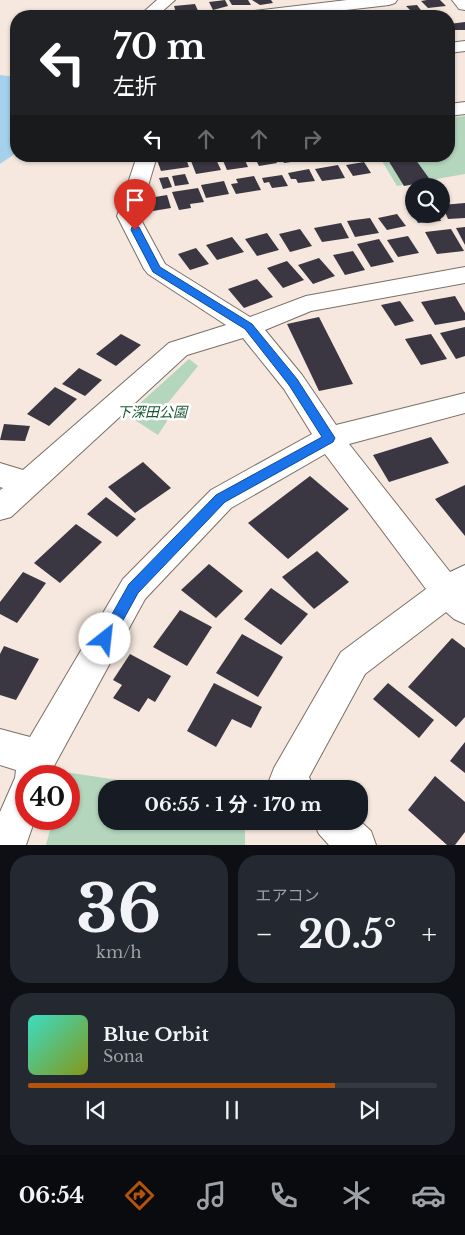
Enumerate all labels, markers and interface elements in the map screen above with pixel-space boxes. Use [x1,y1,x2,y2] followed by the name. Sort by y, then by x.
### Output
[113,25,206,68] text: 70 m
[30,30,95,95] icon: left
[113,73,157,100] text: 左折
[139,125,167,153] icon: left
[192,125,220,153] icon: ahead
[245,125,273,153] icon: ahead
[298,125,326,153] icon: right
[405,178,450,223] map controls
[405,178,450,223] button: search
[114,179,156,230] pin
[121,186,149,214] icon: arrive
[117,403,189,421] park label: 下深田公園
[78,612,130,664] position arrow
[15,765,80,830] speed limit sign: 40
[145,793,321,816] text: 06:55 · 1 分 · 170 m
[76,869,161,950] text: 36
[256,885,320,905] text: エアコン
[299,911,396,958] text: 20.5°
[256,917,273,952] text: −
[422,917,437,952] text: +
[96,942,141,962] text: km/h
[103,1023,209,1046] text: Blue Orbit
[103,1046,144,1066] text: Sona
[82,1096,110,1124] icon: previous
[218,1096,246,1124] icon: pause
[355,1096,383,1124] icon: next
[122,1178,157,1213] icon: directions
[194,1178,229,1213] icon: music
[266,1178,301,1213] icon: phone
[339,1178,374,1213] icon: climate
[411,1178,446,1213] icon: car
[19,1182,84,1209] text: 06:54

